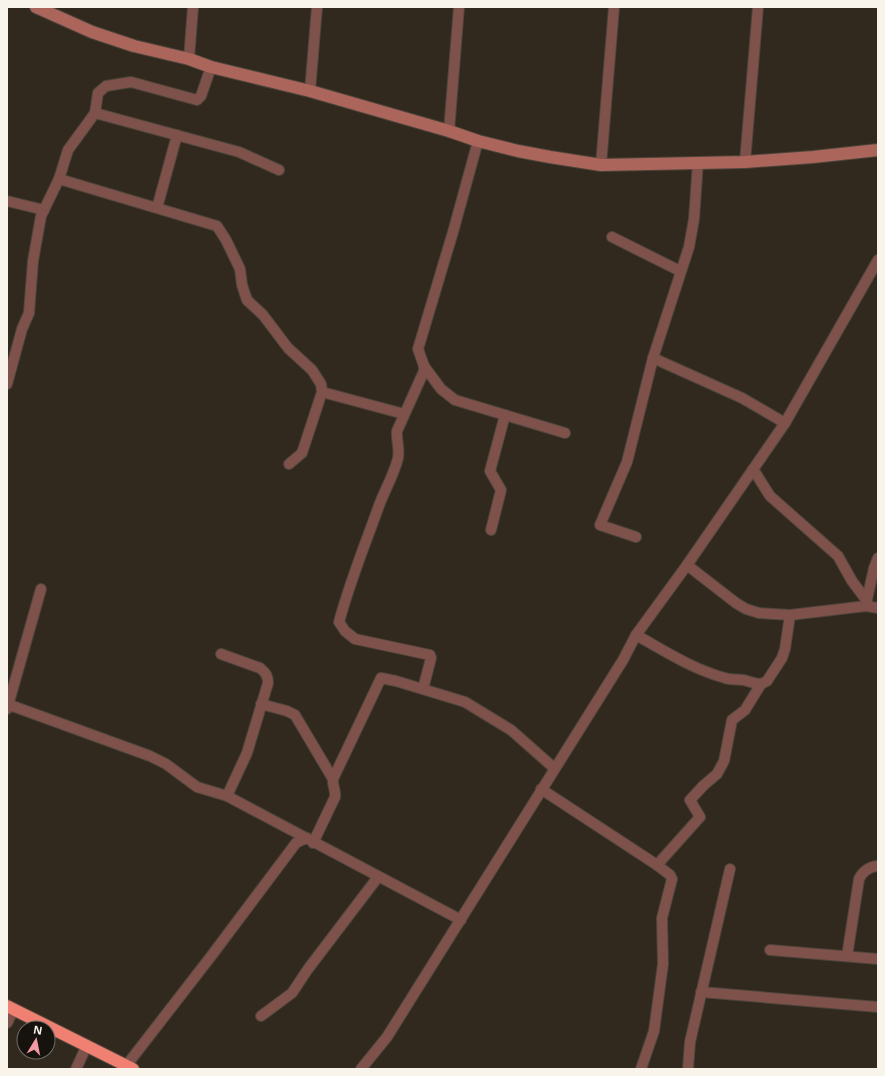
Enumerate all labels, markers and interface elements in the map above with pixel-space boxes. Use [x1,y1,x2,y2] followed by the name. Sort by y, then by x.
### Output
[16,1020,56,1060] north arrow
[32,1021,44,1038] text: N

